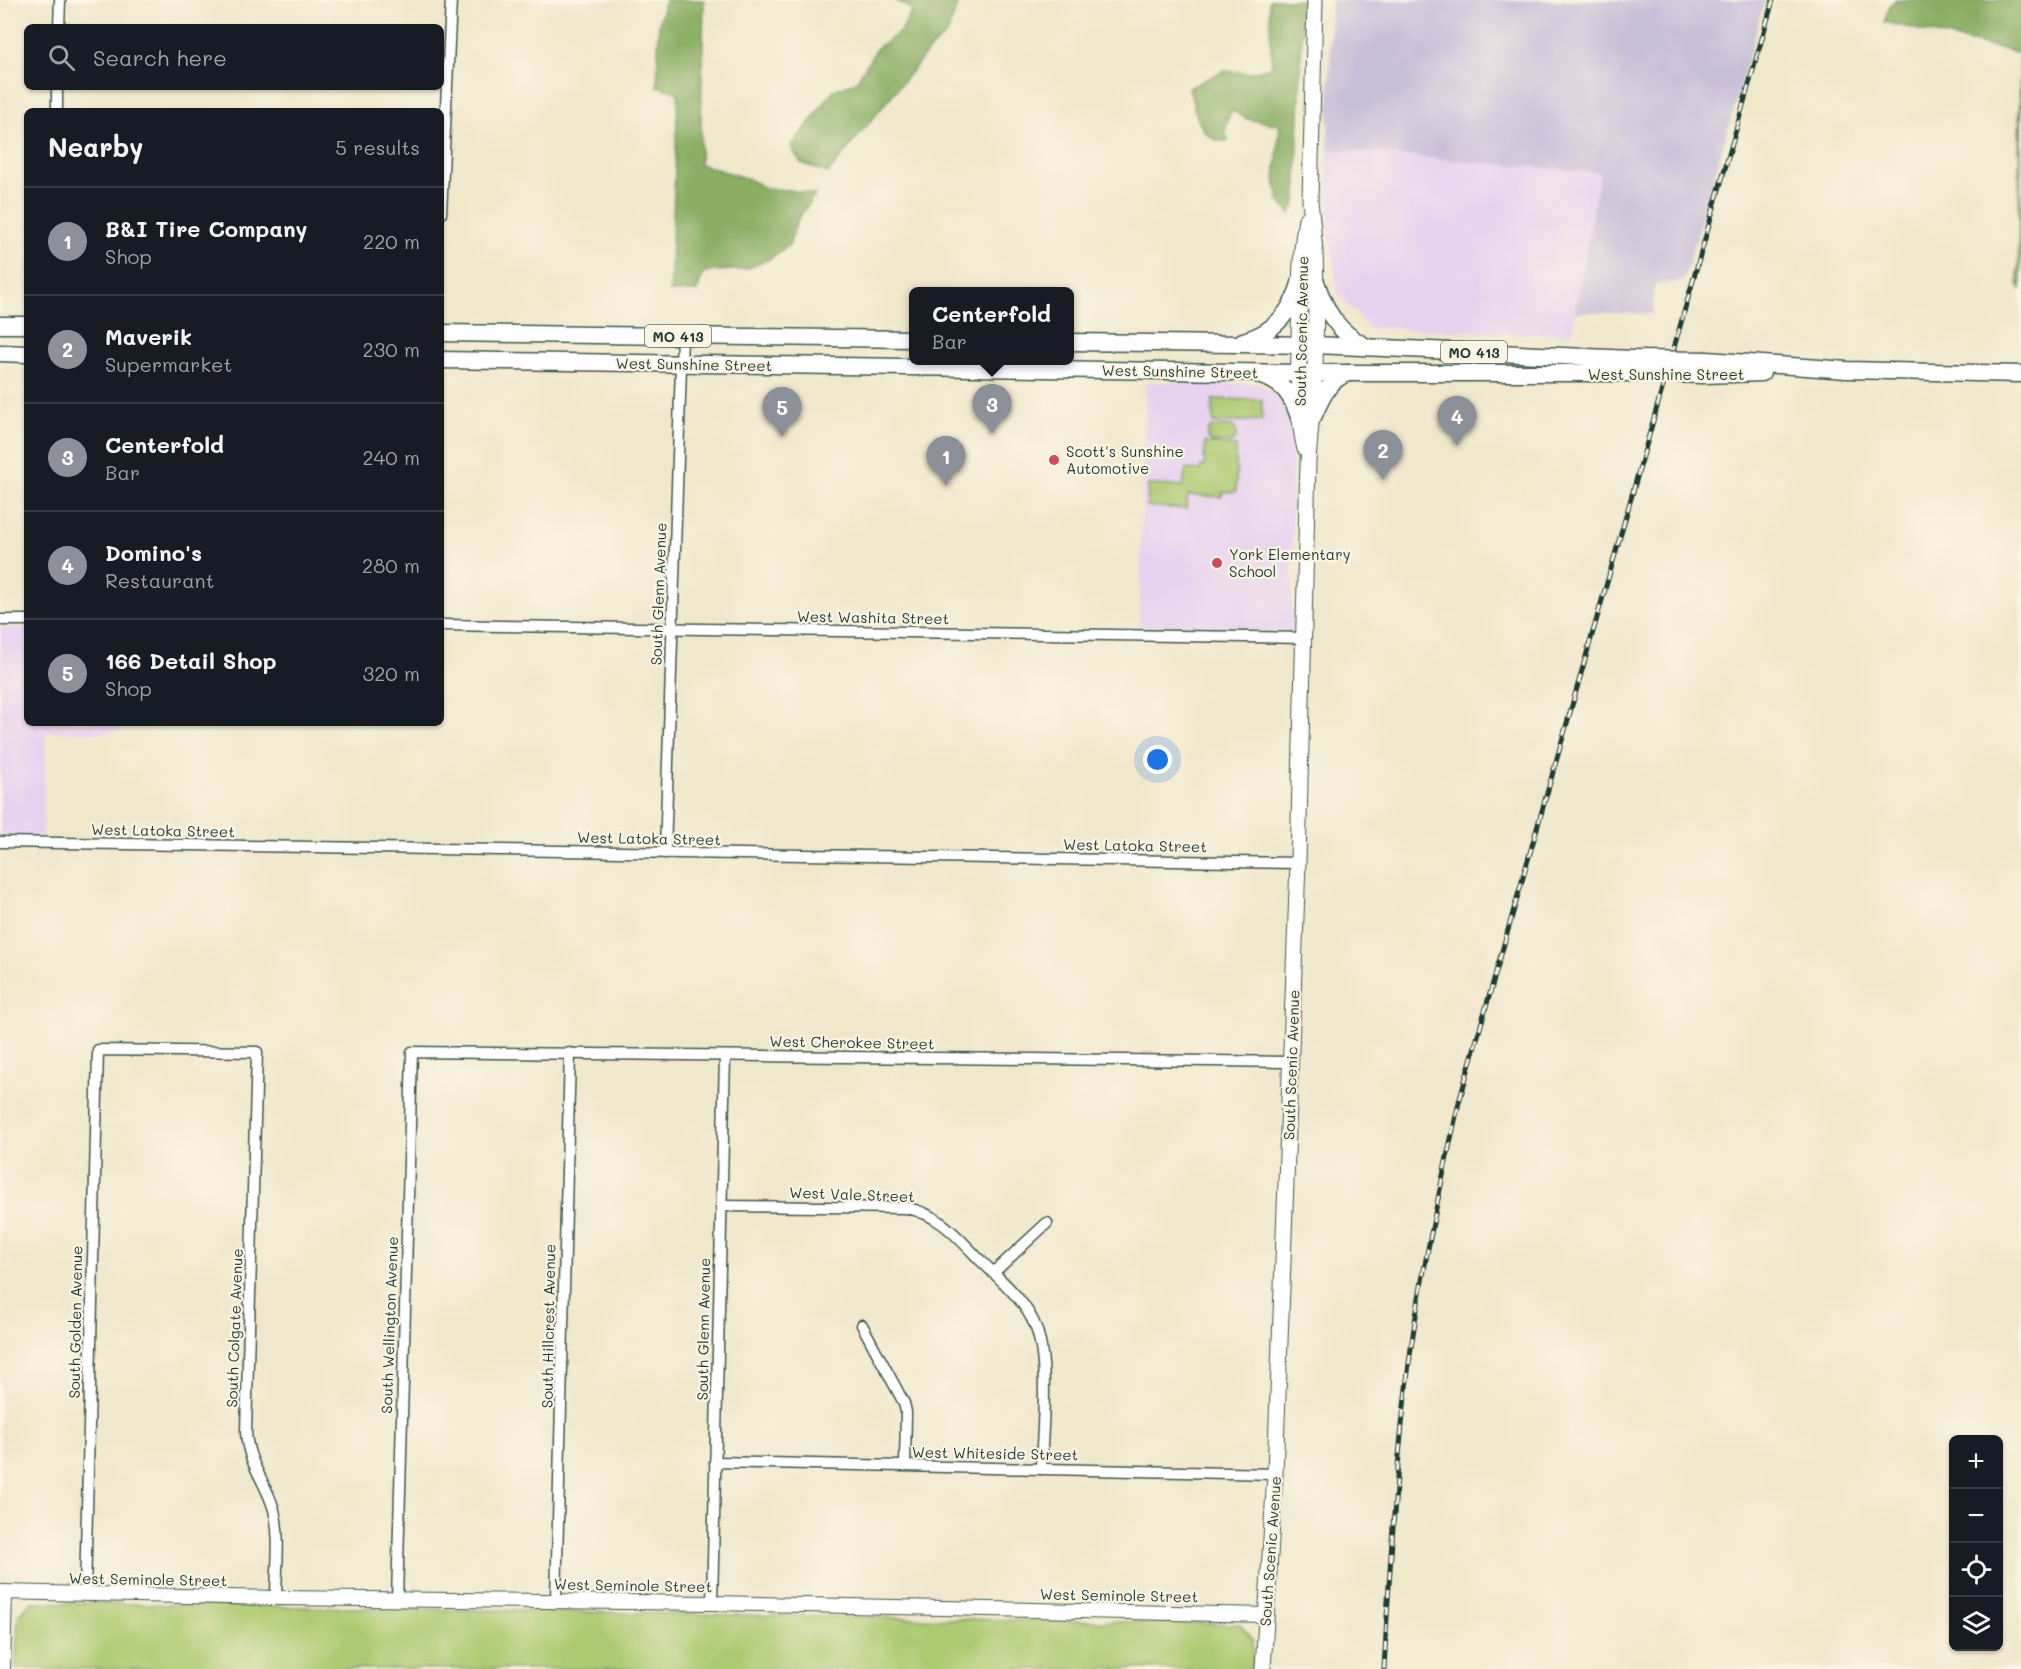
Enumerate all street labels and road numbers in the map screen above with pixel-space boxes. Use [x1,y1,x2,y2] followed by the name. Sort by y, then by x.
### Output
[1290,256,1312,406] street label: South Scenic Avenue
[645,325,711,347] road number: MO 413
[1441,341,1507,363] road number: MO 413
[616,353,772,375] street label: West Sunshine Street
[1102,360,1258,382] street label: West Sunshine Street
[1588,364,1744,384] street label: West Sunshine Street
[646,522,670,666] street label: South Glenn Avenue
[797,606,949,628] street label: West Washita Street
[91,819,235,841] street label: West Latoka Street
[577,827,721,849] street label: West Latoka Street
[1063,834,1207,856] street label: West Latoka Street
[1278,990,1304,1140] street label: South Scenic Avenue
[769,1031,935,1053] street label: West Cherokee Street
[789,1182,915,1206] street label: West Vale Street
[376,1236,402,1414] street label: South Wellington Avenue
[537,1244,559,1408] street label: South Hillcrest Avenue
[64,1245,86,1399] street label: South Golden Avenue
[221,1248,247,1408] street label: South Colgate Avenue
[692,1257,714,1401] street label: South Glenn Avenue
[912,1442,1078,1464] street label: West Whiteside Street
[1255,1475,1285,1627] street label: South Scenic Avenue
[69,1568,227,1590] street label: West Seminole Street
[554,1574,712,1596] street label: West Seminole Street
[1040,1584,1198,1606] street label: West Seminole Street

